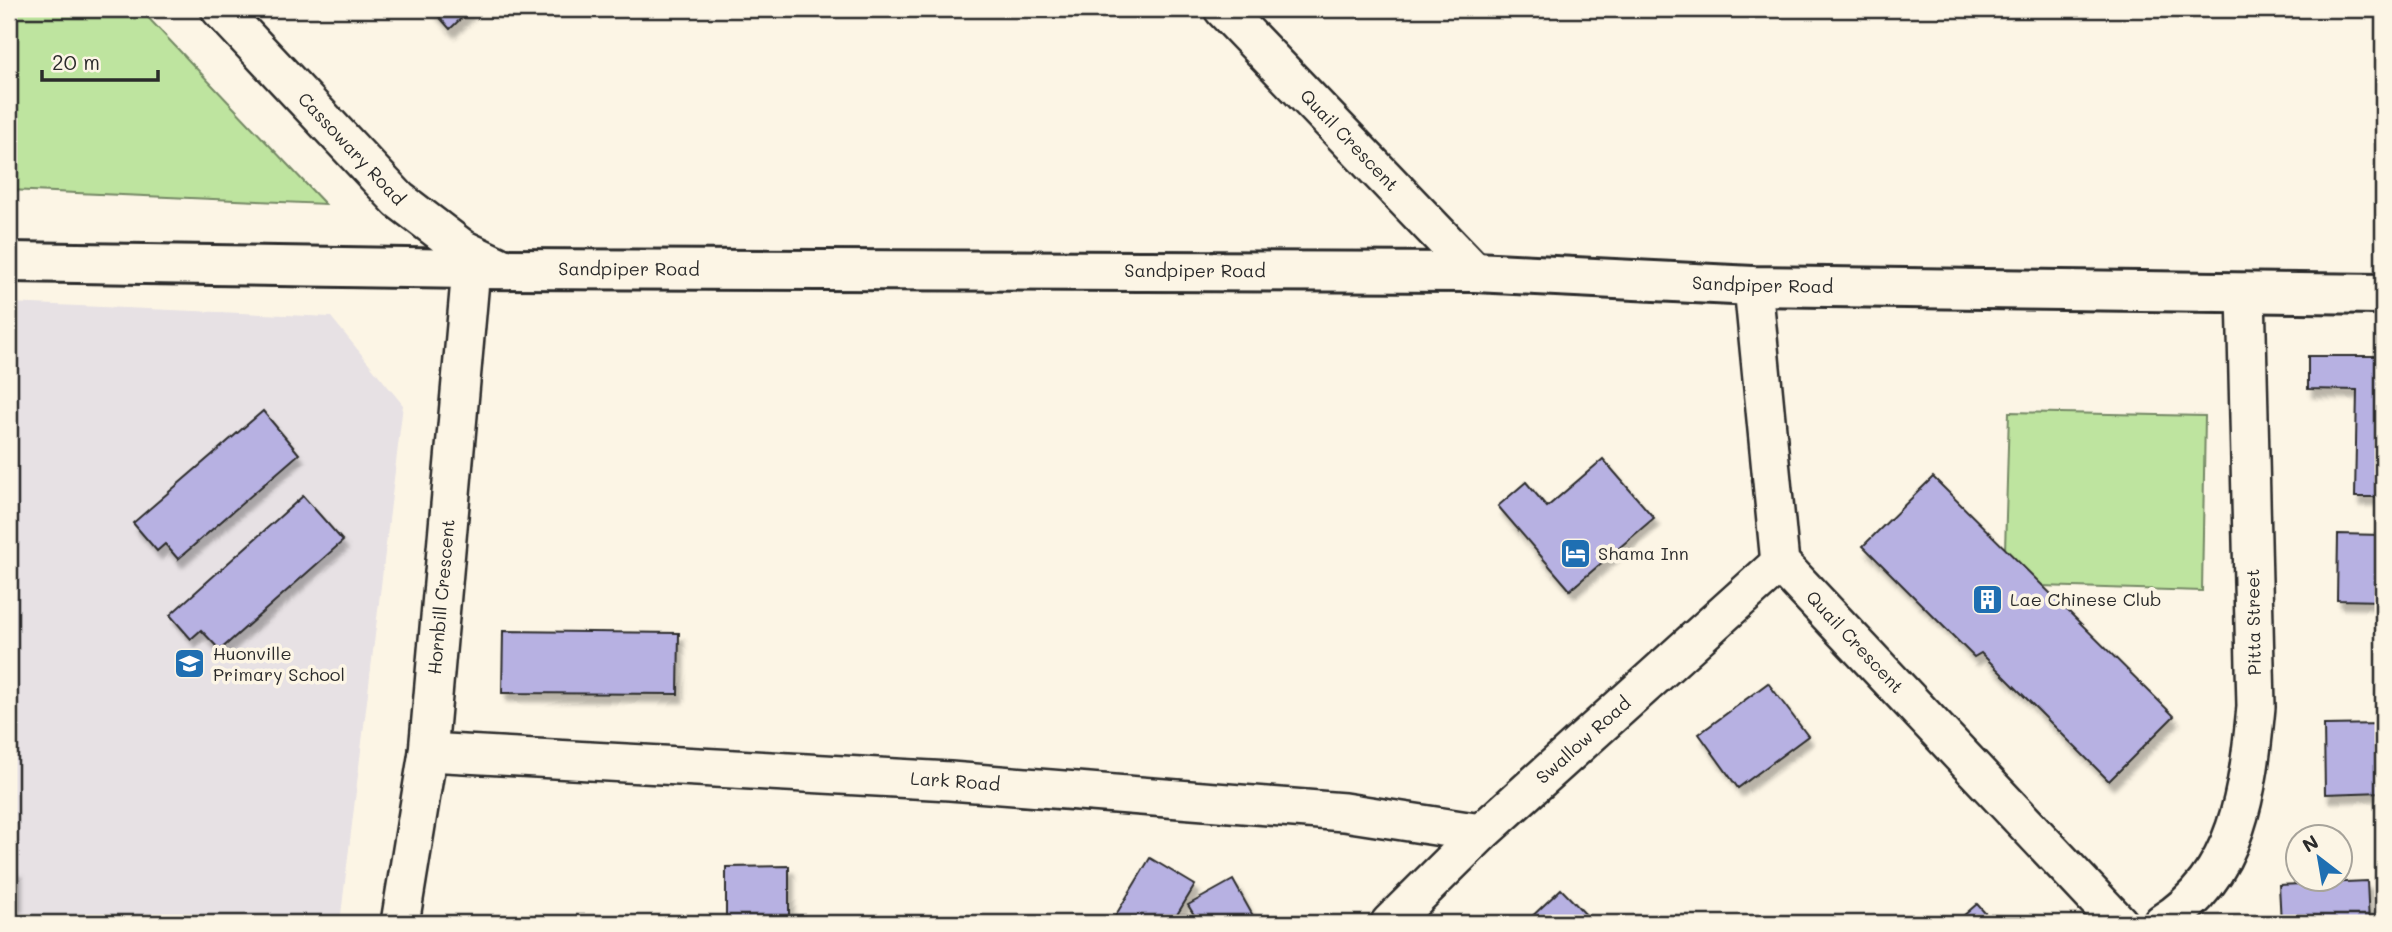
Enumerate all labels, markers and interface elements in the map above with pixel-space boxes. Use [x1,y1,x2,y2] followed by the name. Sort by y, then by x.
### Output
[42,38,158,82] scale bar
[52,48,100,75] text: 20 m
[1295,84,1404,196] street label: Quail Crescent
[293,87,411,210] street label: Cassowary Road
[558,256,700,281] street label: Sandpiper Road
[1124,258,1266,282] street label: Sandpiper Road
[1691,270,1833,298] street label: Sandpiper Road
[422,518,460,675] street label: Hornbill Crescent
[1558,537,1592,571] hotel icon: Shama Inn
[1598,541,1689,565] place label: Shama Inn
[2240,569,2266,676] street label: Pitta Street
[1970,583,2004,617] building icon: Lae Chinese Club
[1801,585,1909,698] street label: Quail Crescent
[2010,587,2162,611] place label: Lae Chinese Club
[213,641,345,686] place label: Huonville Primary School
[173,647,207,681] school or university icon: Huonville Primary School
[1530,691,1635,789] street label: Swallow Road
[910,766,1001,796] street label: Lark Road
[2284,824,2354,894] north arrow
[2297,829,2323,857] text: N

